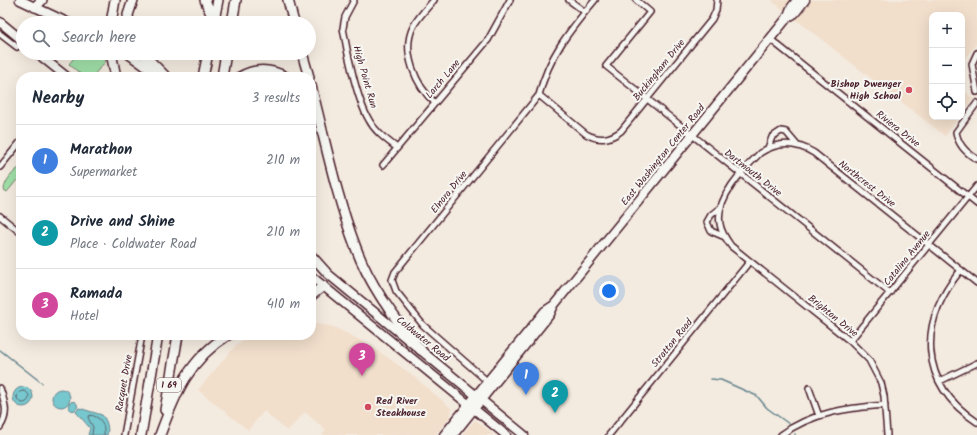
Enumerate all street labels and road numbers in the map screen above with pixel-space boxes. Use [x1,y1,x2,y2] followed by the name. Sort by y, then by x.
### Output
[629,35,689,104] street label: Buckingham Drive
[348,44,382,110] street label: High Point Run
[422,55,465,102] street label: Larch Lane
[617,100,710,209] street label: East Washington Center Road
[873,107,924,152] street label: Riviera Drive
[721,145,786,201] street label: Dartmouth Drive
[835,156,900,212] street label: Northcrest Drive
[427,167,472,217] street label: Elnora Drive
[880,226,935,289] street label: Catalina Avenue
[804,291,862,342] street label: Brighton Drive
[393,312,454,366] street label: Coldwater Road
[647,314,697,371] street label: Stratton Road
[111,353,137,413] street label: Racquet Drive
[157,378,181,392] road number: I 69

